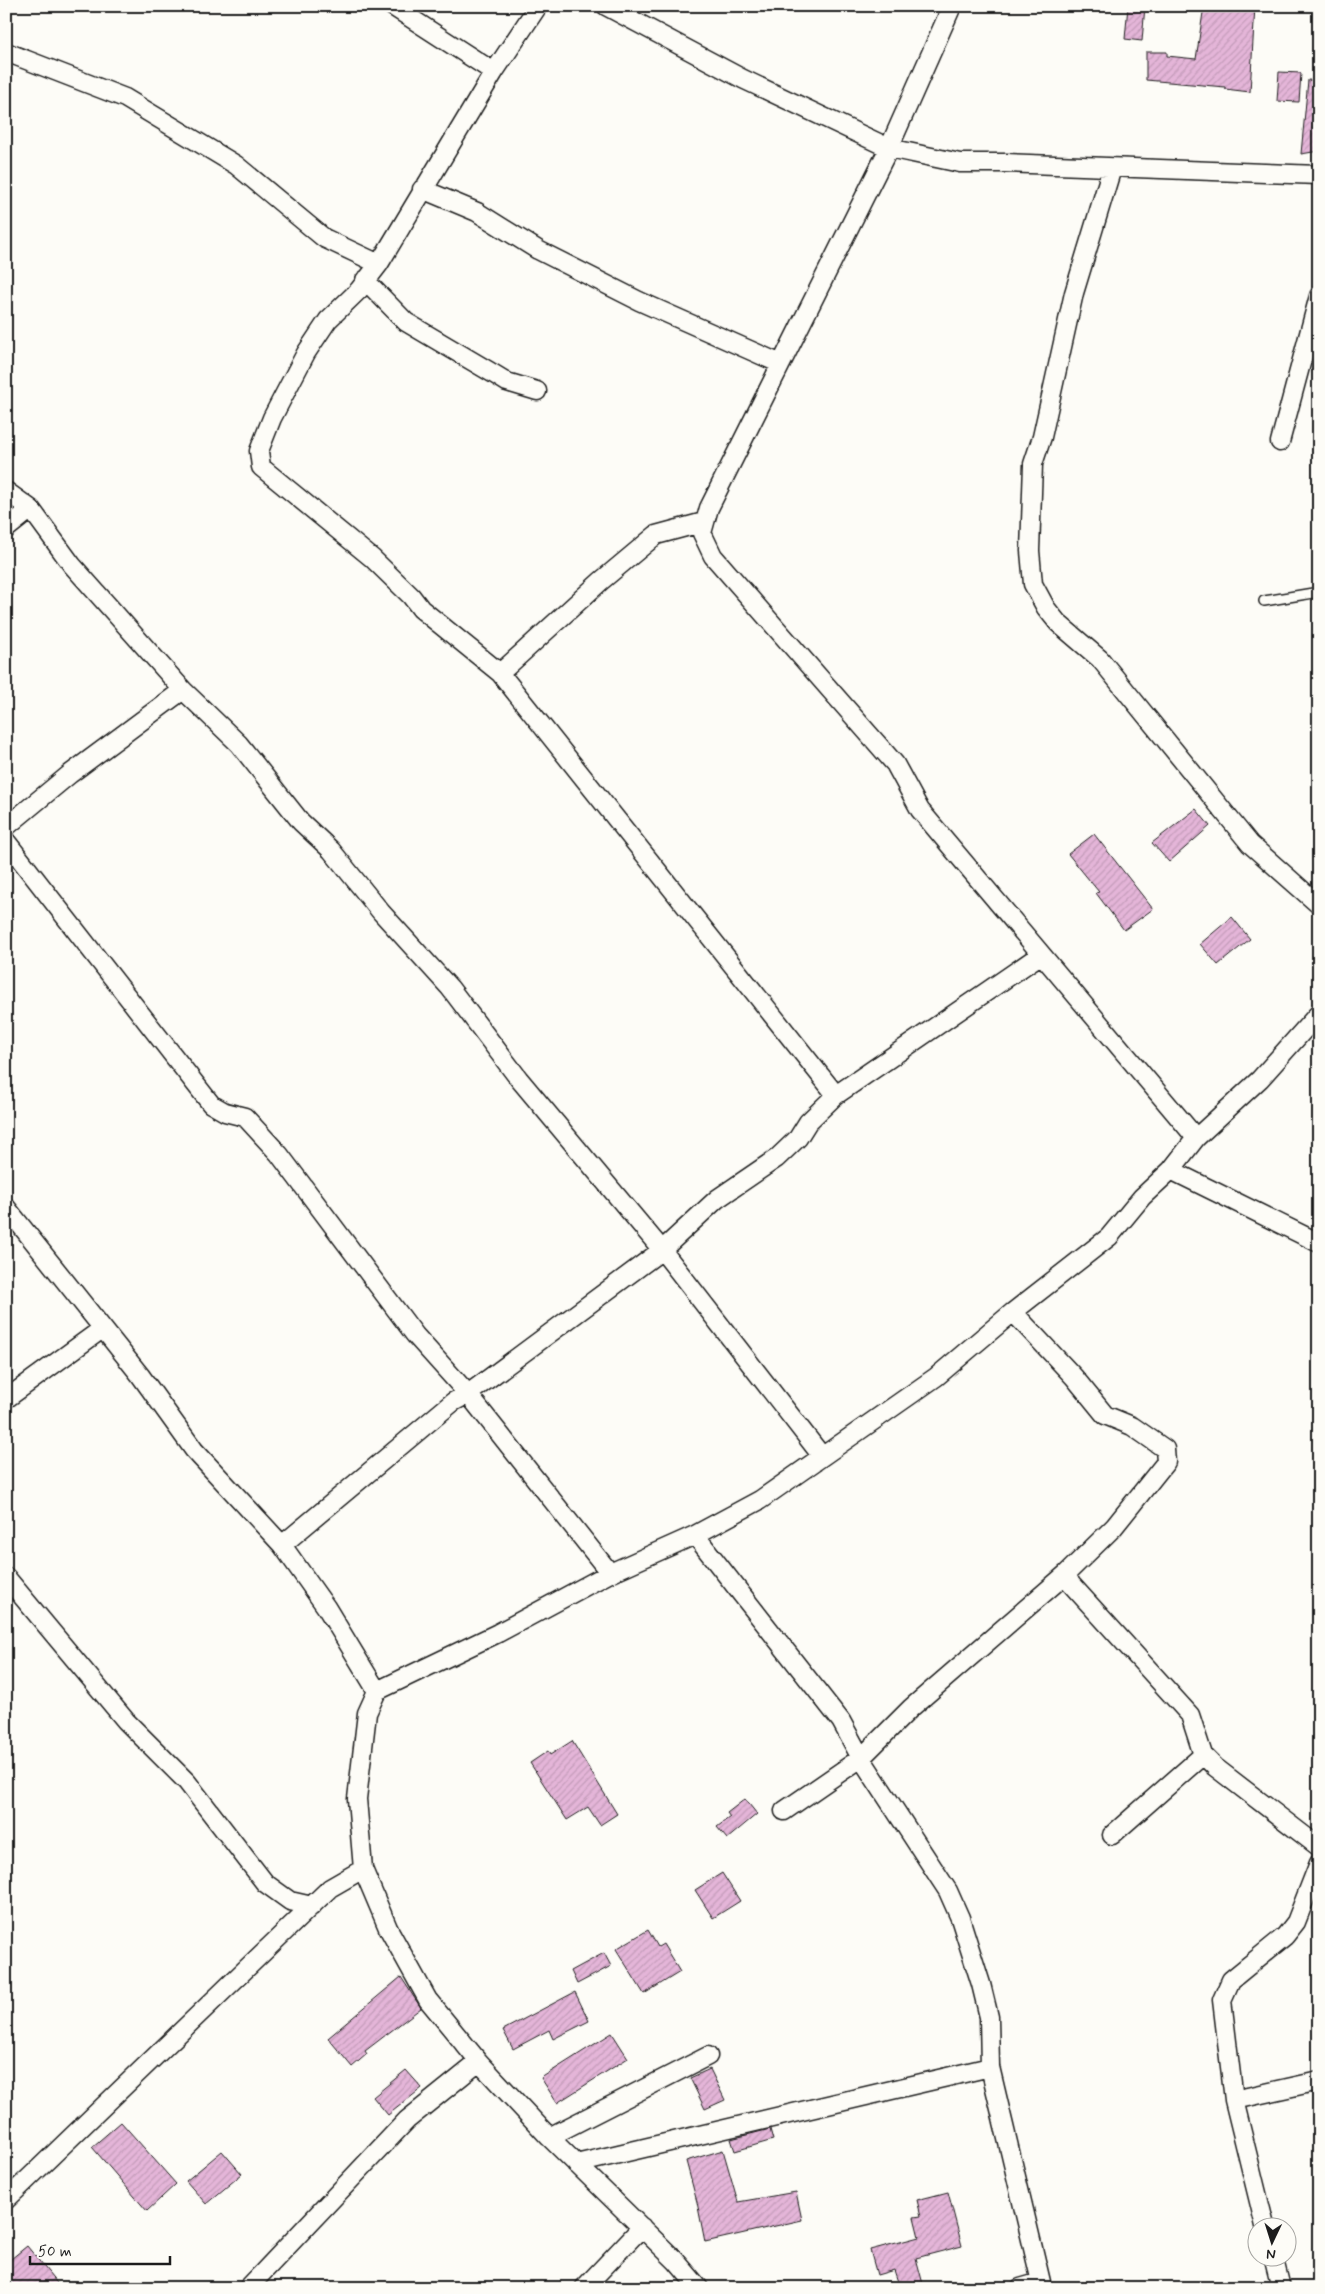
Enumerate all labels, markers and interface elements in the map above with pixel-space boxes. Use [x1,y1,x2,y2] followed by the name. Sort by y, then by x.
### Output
[1248,2216,1298,2266] north arrow
[30,2234,170,2266] scale bar
[38,2242,72,2262] text: 50 m
[1266,2245,1276,2263] text: N

